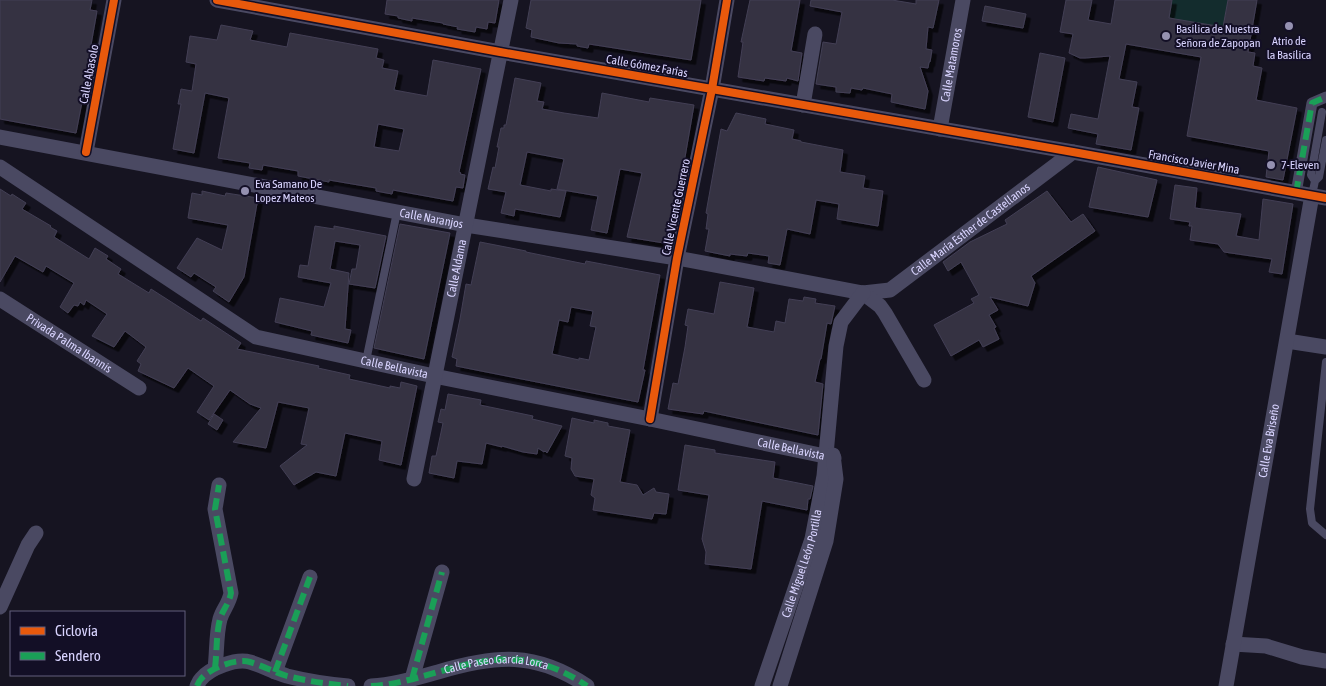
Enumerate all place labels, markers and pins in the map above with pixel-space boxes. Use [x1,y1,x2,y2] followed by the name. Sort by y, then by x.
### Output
[1283,20,1295,32] marker: Atrio de la Basílica
[1176,22,1261,50] place label: Basílica de Nuestra Señora de Zapopan
[1160,30,1172,42] marker: Basílica de Nuestra Señora de Zapopan
[1267,34,1311,62] place label: Atrio de la Basílica
[1281,158,1319,172] place label: 7-Eleven
[1265,159,1277,171] marker: 7-Eleven
[255,177,322,205] place label: Eva Samano De Lopez Mateos
[239,185,251,197] marker: Eva Samano De Lopez Mateos

